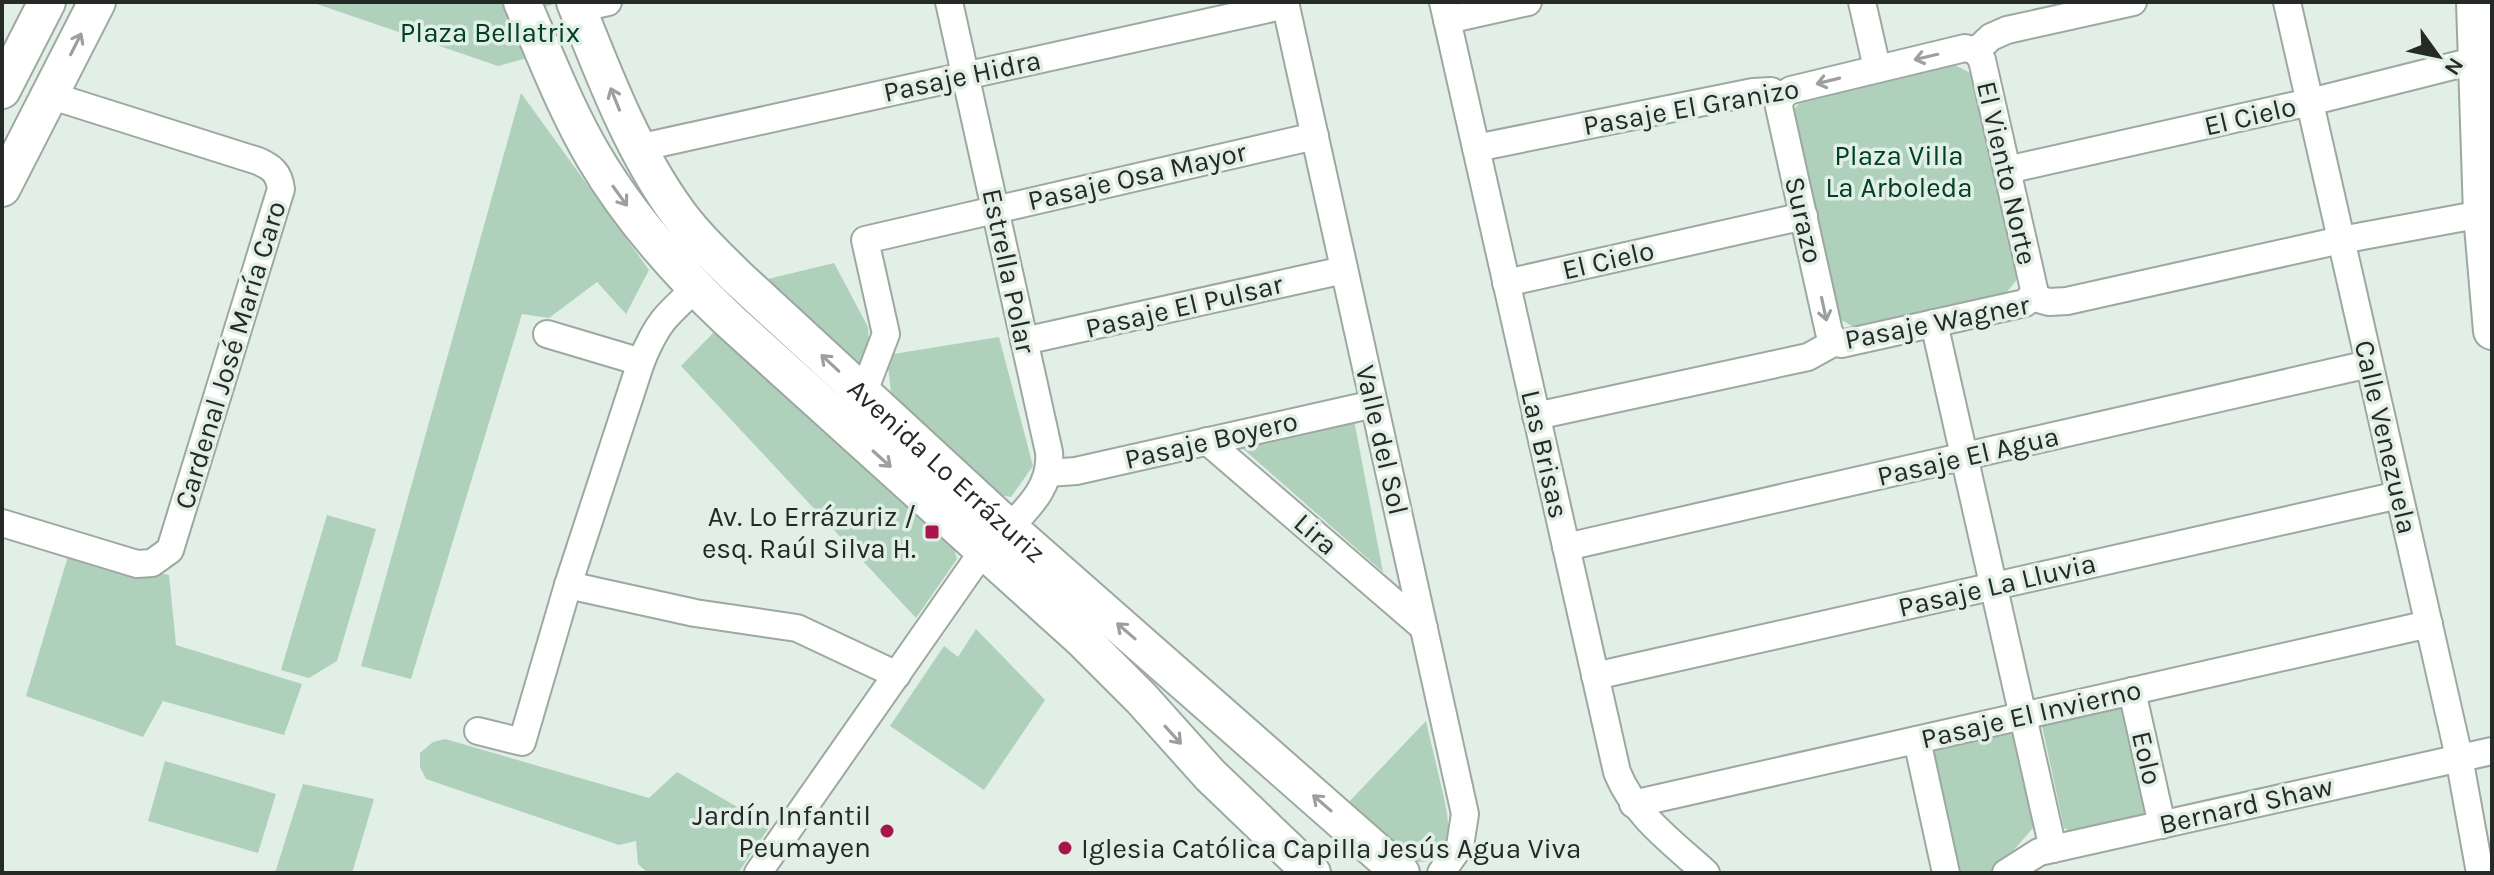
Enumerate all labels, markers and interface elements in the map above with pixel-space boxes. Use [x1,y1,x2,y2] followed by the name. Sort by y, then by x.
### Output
[400,16,580,49] park label: Plaza Bellatrix
[2398,16,2478,96] north arrow
[68,32,84,56] one-way arrow
[880,43,1044,109] street label: Pasaje Hidra
[1914,50,1940,65] one-way arrow
[2439,53,2469,80] text: N
[1581,72,1801,142] street label: Pasaje El Granizo
[1816,74,1842,89] one-way arrow
[1970,78,2044,268] street label: El Viento Norte
[607,87,621,112] one-way arrow
[2201,89,2299,143] street label: El Cielo
[1025,135,1250,217] street label: Pasaje Osa Mayor
[1825,139,1973,204] park label: Plaza Villa La Arboleda
[1778,173,1830,267] street label: Surazo
[611,185,628,206] one-way arrow
[975,186,1043,357] street label: Estrella Polar
[167,197,293,513] street label: Cardenal José María Caro
[1559,233,1657,287] street label: El Cielo
[1082,267,1287,345] street label: Pasaje El Pulsar
[1842,288,2033,356] street label: Pasaje Wagner
[1817,295,1832,321] one-way arrow
[2348,337,2424,537] street label: Calle Venezuela
[820,355,840,373] one-way arrow
[1349,362,1415,518] street label: Valle del Sol
[841,371,1053,569] street label: Avenida Lo Errázuriz
[1514,387,1576,521] street label: Las Brisas
[1121,404,1301,476] street label: Pasaje Boyero
[1874,419,2062,493] street label: Pasaje El Agua
[871,449,892,468] one-way arrow
[702,500,916,565] place label: Av. Lo Errázuriz / esq. Raúl Silva H.
[1287,506,1345,562] street label: Lira
[923,523,941,541] marker: Av. Lo Errázuriz / esq. Raúl Silva H.
[1895,546,2099,624] street label: Pasaje La Lluvia
[1117,623,1137,641] one-way arrow
[1918,673,2144,755] street label: Pasaje El Invierno
[1164,725,1182,745] one-way arrow
[2125,728,2169,788] street label: Eolo
[2156,769,2336,841] street label: Bernard Shaw
[1312,794,1332,812] one-way arrow
[692,799,871,864] place label: Jardín Infantil Peumayen
[878,822,896,840] marker: Jardín Infantil Peumayen
[1081,832,1581,865] place label: Iglesia Católica Capilla Jesús Agua Viva
[1056,839,1074,857] marker: Iglesia Católica Capilla Jesús Agua Viva

